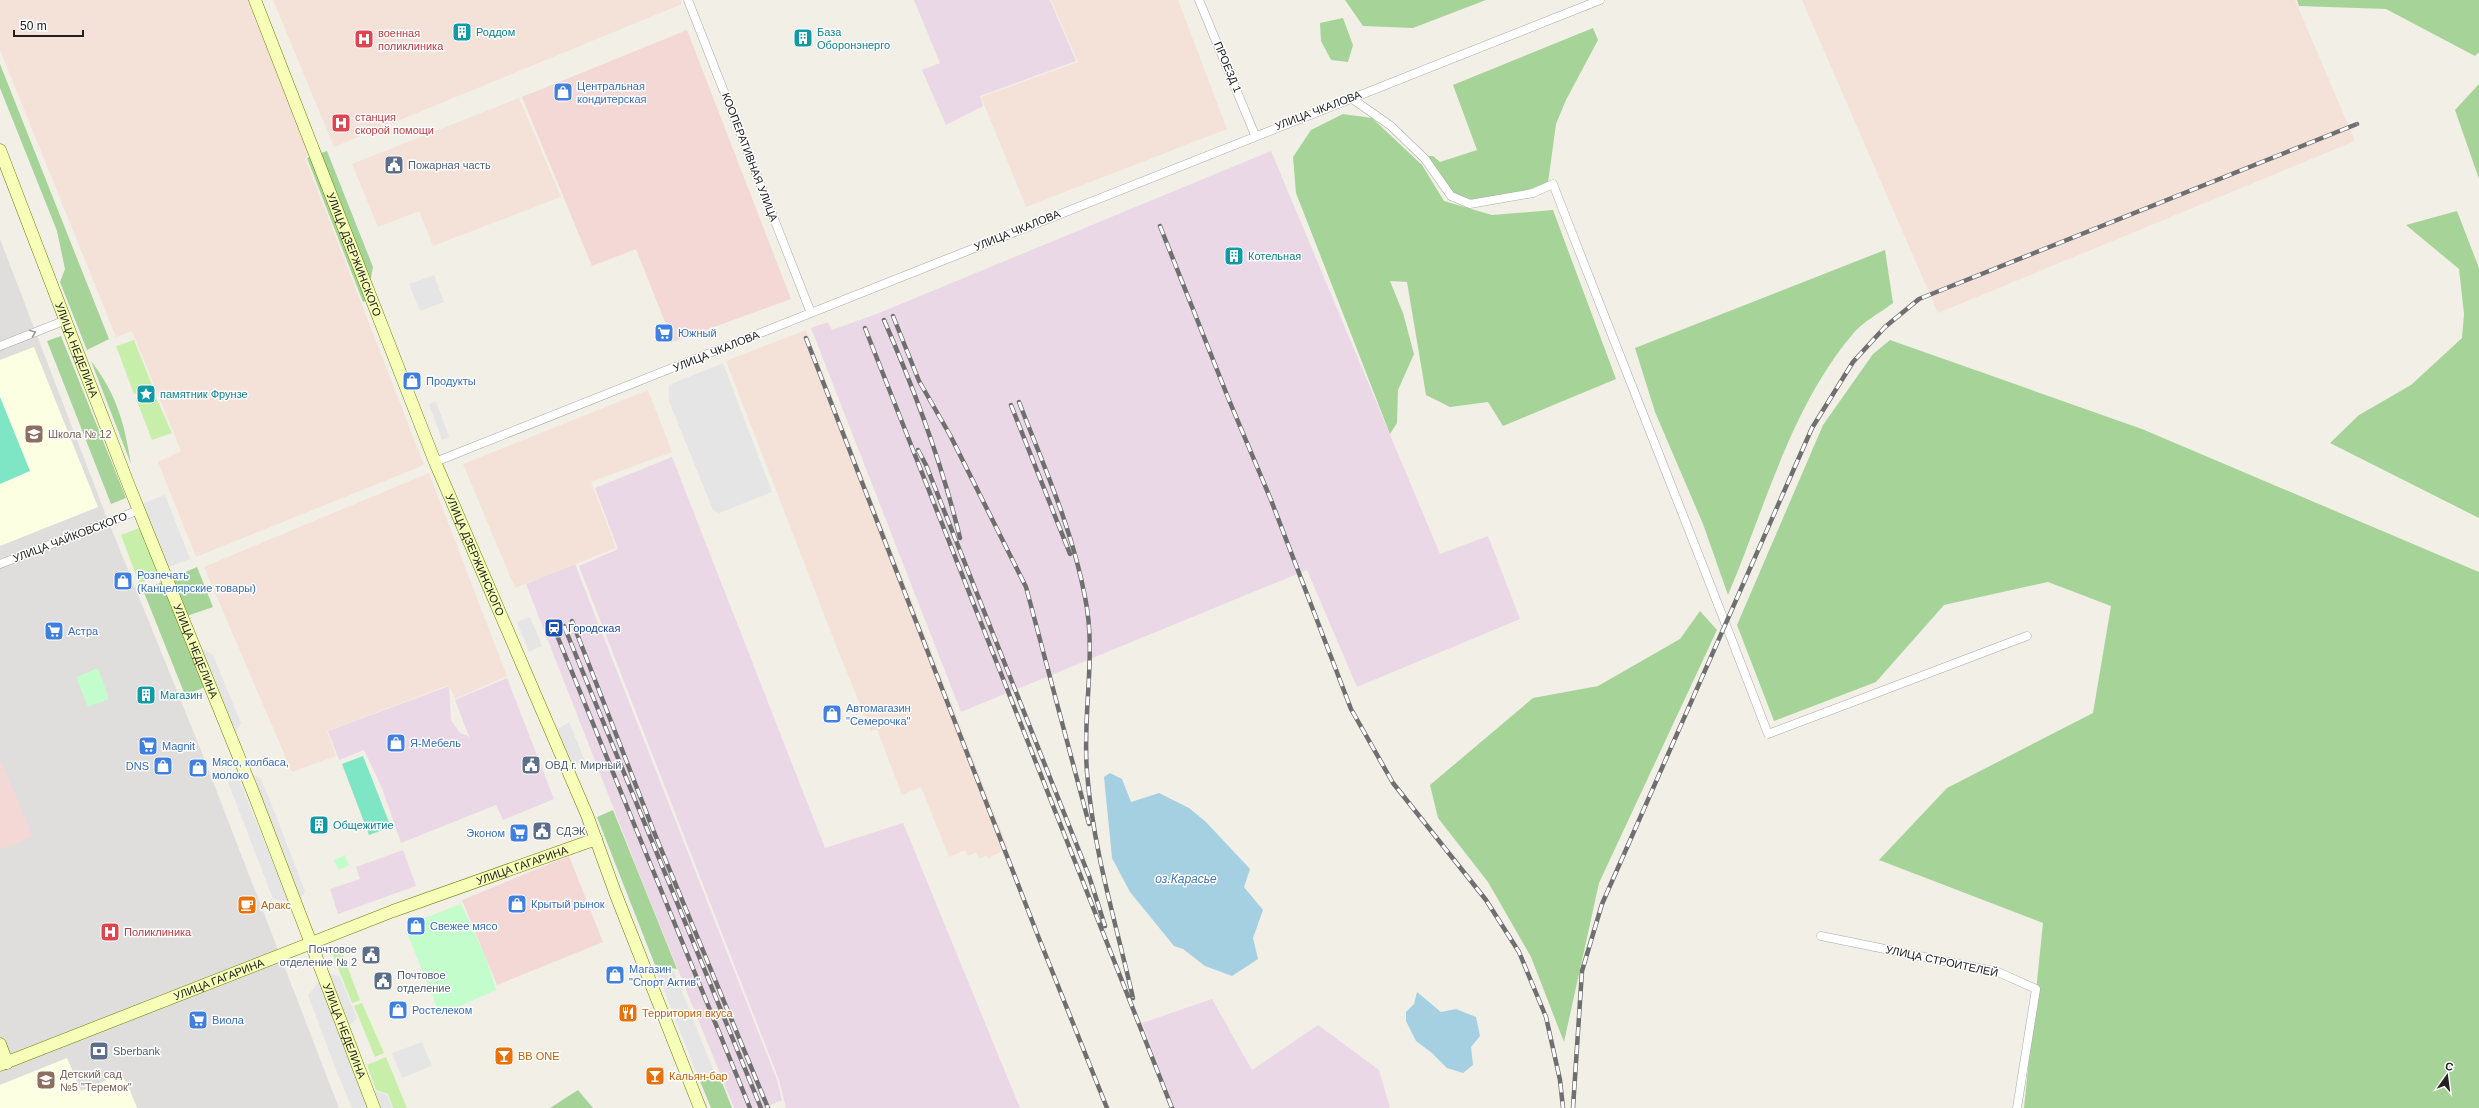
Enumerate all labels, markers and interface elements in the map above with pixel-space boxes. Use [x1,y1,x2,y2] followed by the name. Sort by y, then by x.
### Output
[14,12,83,38] scale bar
[20,19,47,33] text: 50 m
[451,21,473,43] building icon: Роддом
[476,26,515,38] place label: Роддом
[817,26,890,51] place label: База Оборонэнерго
[378,27,444,52] place label: военная поликлиника
[792,27,814,49] building icon: База Оборонэнерго
[353,28,375,50] hospital icon: военная поликлиника
[1212,40,1244,94] street label: ПРОЕЗД 1
[577,80,647,105] place label: Центральная кондитерская
[552,81,574,103] shop icon: Центральная кондитерская
[1273,88,1364,132] street label: УЛИЦА ЧКАЛОВА
[720,91,780,224] street label: КООПЕРАТИВНАЯ УЛИЦА
[355,111,434,136] place label: станция скорой помощи
[330,112,352,134] hospital icon: станция скорой помощи
[383,154,405,176] public building icon: Пожарная часть
[408,159,491,171] place label: Пожарная часть
[325,191,384,318] street label: УЛИЦА ДЗЕРЖИНСКОГО
[972,207,1062,253] street label: УЛИЦА ЧКАЛОВА
[1223,245,1245,267] building icon: Котельная
[1248,250,1301,262] place label: Котельная
[53,301,101,400] street label: УЛИЦА НЕДЕЛИНА
[653,322,675,344] supermarket icon: Южный
[678,327,717,339] place label: Южный
[671,328,761,374] street label: УЛИЦА ЧКАЛОВА
[29,330,36,338] one-way arrow
[401,370,423,392] shop icon: Продукты
[426,375,476,387] place label: Продукты
[135,383,157,405] place icon: памятник Фрунзе
[160,388,248,400] place label: памятник Фрунзе
[23,423,45,445] school or university icon: Школа № 12
[48,428,112,440] place label: Школа № 12
[443,492,507,618] street label: УЛИЦА ДЗЕРЖИНСКОГО
[11,509,129,564] street label: УЛИЦА ЧАЙКОВСКОГО
[137,569,256,594] place label: Розпечать (Канцелярские товары)
[112,570,134,592] shop icon: Розпечать (Канцелярские товары)
[171,602,221,701] street label: УЛИЦА НЕДЕЛИНА
[543,617,565,639] station icon: Городская
[43,620,65,642] supermarket icon: Астра
[568,622,620,634] place label: Городская
[68,625,99,637] place label: Астра
[135,684,157,706] building icon: Магазин
[160,689,202,701] place label: Магазин
[846,702,911,727] place label: Автомагазин "Семерочка"
[821,703,843,725] shop icon: Автомагазин "Семерочка"
[385,732,407,754] shop icon: Я-Мебель
[137,735,159,757] supermarket icon: Magnit
[410,737,461,749] place label: Я-Мебель
[162,740,195,752] place label: Magnit
[520,754,542,776] public building icon: ОВД г. Мирный
[152,755,174,777] shop icon: DNS
[212,756,289,781] place label: Мясо, колбаса, молоко
[187,757,209,779] shop icon: Мясо, колбаса, молоко
[545,759,622,771] place label: ОВД г. Мирный
[126,760,149,772] place label: DNS
[308,814,330,836] building icon: Общежитие
[333,819,394,831] place label: Общежитие
[531,820,553,842] public building icon: СДЭК
[508,822,530,844] supermarket icon: Эконом
[556,825,586,837] place label: СДЭК
[466,827,505,839] place label: Эконом
[475,843,570,887] street label: УЛИЦА ГАГАРИНА
[1155,872,1217,886] water label: оз.Карасье
[506,893,528,915] shop icon: Крытый рынок
[236,894,258,916] cafe icon: Аракс
[531,898,605,910] place label: Крытый рынок
[261,899,292,911] place label: Аракс
[405,915,427,937] shop icon: Свежее мясо
[430,920,498,932] place label: Свежее мясо
[99,921,121,943] hospital icon: Поликлиника
[124,926,192,938] place label: Поликлиника
[279,943,357,968] place label: Почтовое отделение № 2
[1885,943,1999,979] street label: УЛИЦА СТРОИТЕЛЕЙ
[360,944,382,966] public building icon: Почтовое отделение № 2
[172,956,266,1002] street label: УЛИЦА ГАГАРИНА
[629,963,700,988] place label: Магазин "Спорт Актив"
[604,964,626,986] shop icon: Магазин "Спорт Актив"
[397,969,451,994] place label: Почтовое отделение
[372,970,394,992] public building icon: Почтовое отделение
[321,982,368,1081] street label: УЛИЦА НЕДЕЛИНА
[387,999,409,1021] shop icon: Ростелеком
[617,1002,639,1024] restaurant icon: Территория вкуса
[412,1004,472,1016] place label: Ростелеком
[642,1007,734,1019] place label: Территория вкуса
[187,1009,209,1031] supermarket icon: Виола
[212,1014,245,1026] place label: Виола
[88,1040,110,1062] bank icon: Sberbank
[113,1045,161,1057] place label: Sberbank
[493,1045,515,1067] bar icon: BB ONE
[518,1050,560,1062] place label: BB ONE
[2427,1056,2467,1096] north arrow
[2444,1060,2455,1073] text: С
[644,1065,666,1087] bar icon: Кальян-бар
[60,1068,132,1093] place label: Детский сад №5 "Теремок"
[35,1069,57,1091] school or university icon: Детский сад №5 "Теремок"
[669,1070,728,1082] place label: Кальян-бар

